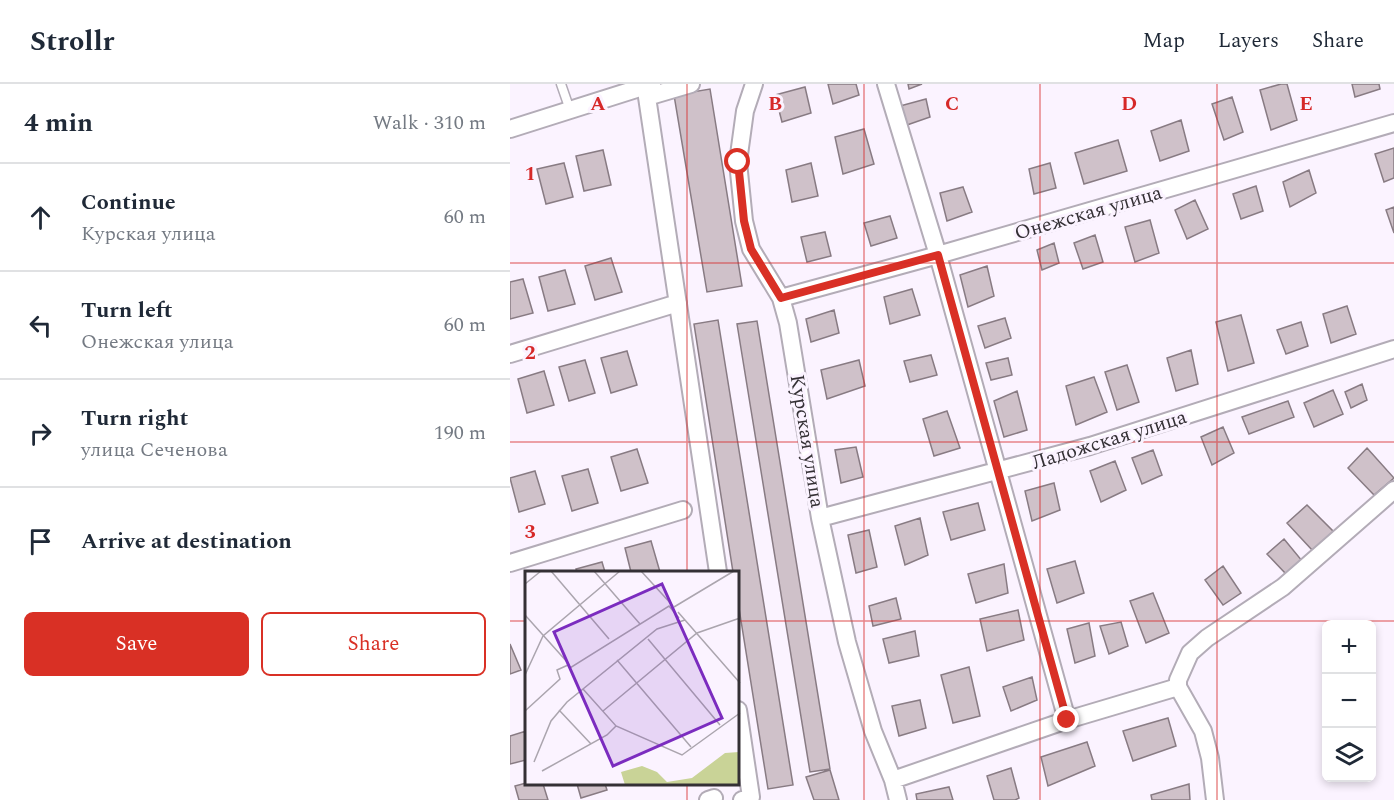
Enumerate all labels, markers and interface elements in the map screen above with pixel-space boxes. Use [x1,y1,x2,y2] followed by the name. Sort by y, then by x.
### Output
[30,20,114,63] text: Strollr
[1143,25,1185,57] text: Map
[1218,25,1279,57] text: Layers
[1312,25,1364,57] text: Share
[590,89,606,119] text: A
[768,89,782,119] text: B
[945,89,959,119] text: C
[1121,89,1137,119] text: D
[1299,89,1313,119] text: E
[24,103,93,143] text: 4 min
[373,108,486,138] text: Walk · 310 m
[724,148,750,174] route start
[524,159,536,189] text: 1
[1011,177,1166,248] street label: Онежская улица
[81,186,176,219] text: Continue
[24,201,57,234] icon: ahead
[444,202,486,232] text: 60 m
[81,219,216,249] text: Курская улица
[81,294,173,327] text: Turn left
[24,309,57,342] icon: left
[444,310,486,340] text: 60 m
[81,327,233,357] text: Онежская улица
[524,338,536,368] text: 2
[782,372,832,510] street label: Курская улица
[81,402,188,435] text: Turn right
[1028,402,1191,478] street label: Ладожская улица
[24,417,57,450] icon: right
[434,418,486,448] text: 190 m
[81,435,228,465] text: улица Сеченова
[524,517,536,547] text: 3
[24,525,57,558] icon: arrive
[81,525,292,558] text: Arrive at destination
[525,571,740,785] inset map
[24,612,249,676] button: Save
[261,612,486,676] button: Share
[1322,620,1376,782] map controls
[1322,620,1376,674] button: +
[1322,674,1376,728] button: −
[1053,706,1079,732] route end
[1322,728,1376,782] button: layers

